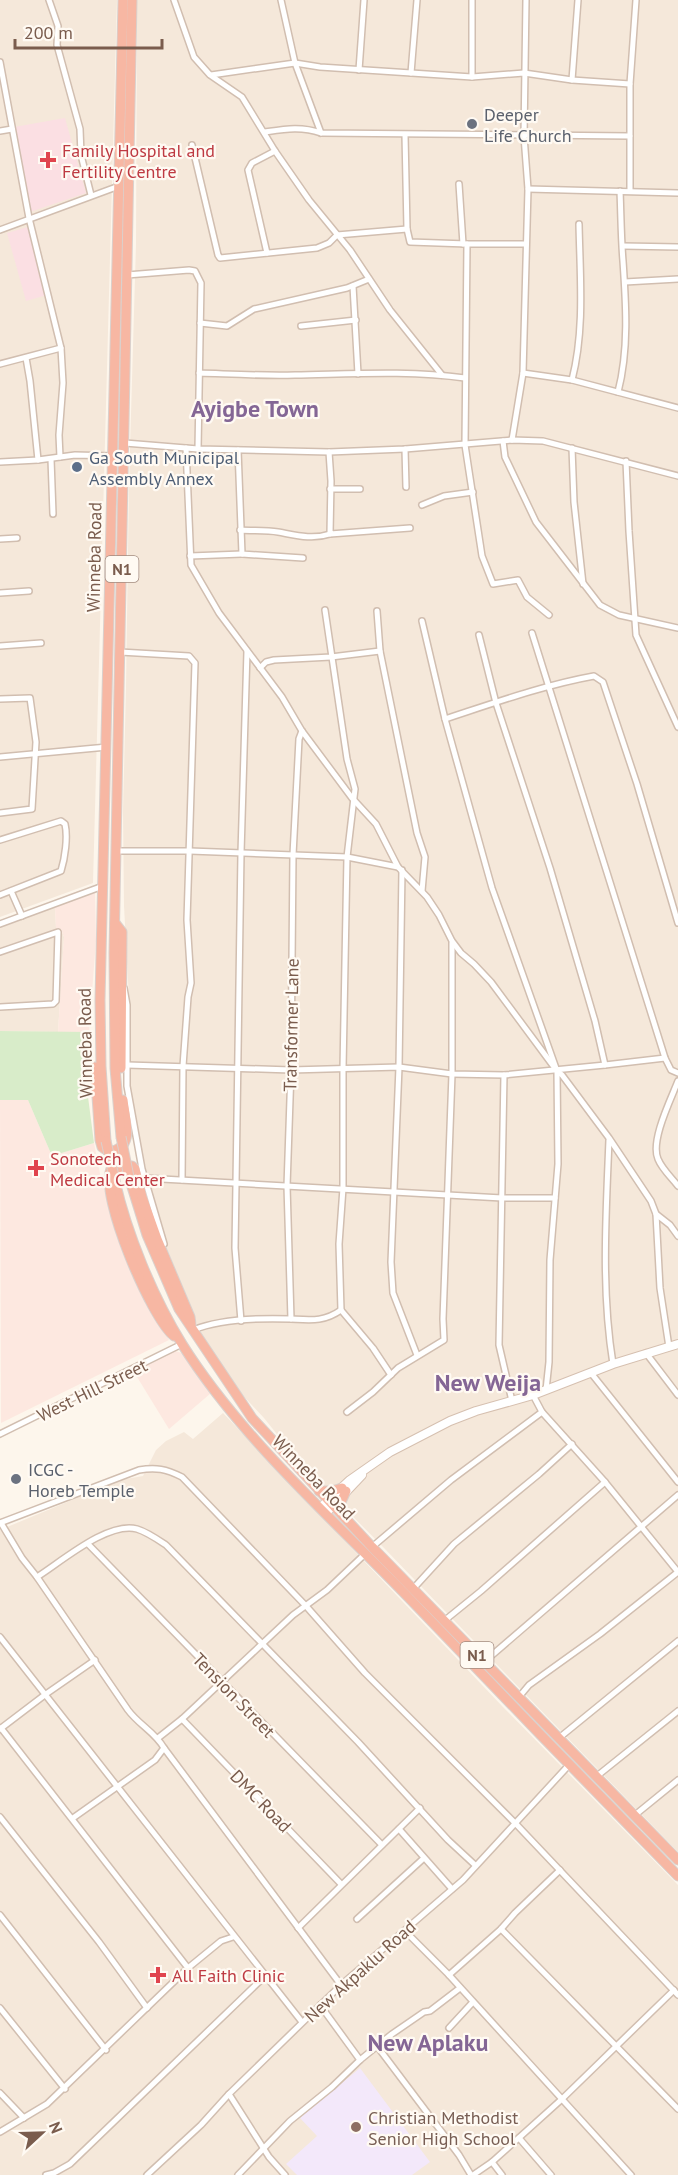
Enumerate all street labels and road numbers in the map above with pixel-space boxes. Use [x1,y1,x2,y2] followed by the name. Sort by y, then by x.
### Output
[82,502,106,612] street label: Winneba Road
[106,556,138,582] road number: N1
[278,958,304,1092] street label: Transformer Lane
[73,988,97,1098] street label: Winneba Road
[33,1353,151,1427] street label: West Hill Street
[267,1429,361,1525] street label: Winneba Road
[460,1642,494,1668] road number: N1
[188,1648,280,1742] street label: Tension Street
[225,1765,297,1837] street label: DMC Road
[299,1915,421,2027] street label: New Akpaklu Road

